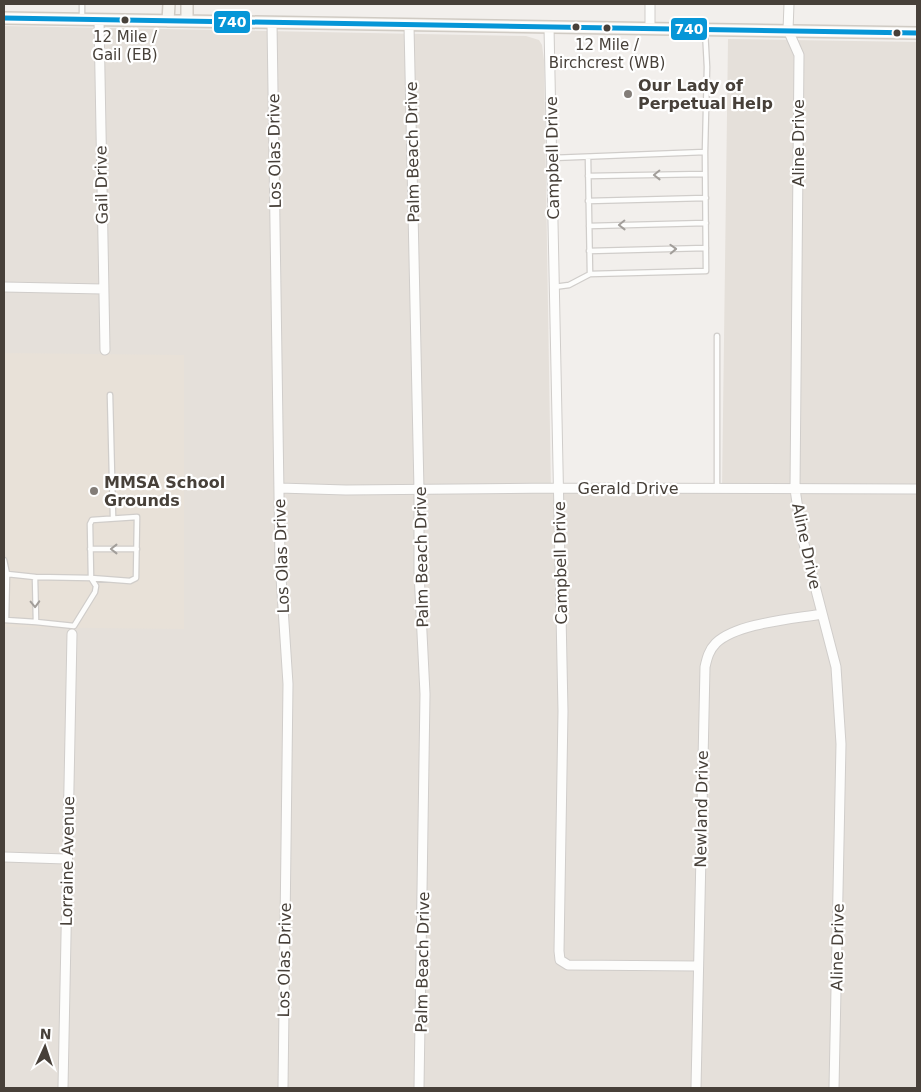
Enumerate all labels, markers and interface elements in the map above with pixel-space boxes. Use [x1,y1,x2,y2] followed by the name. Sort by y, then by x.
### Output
[213,10,251,34] line badge: 740
[217,14,247,30] text: 740
[120,15,130,25] marker: 12 Mile / Gail (EB)
[670,17,708,41] line badge: 740
[674,21,704,37] text: 740
[571,22,581,32] unlabelled marker
[602,23,612,33] marker: 12 Mile / Birchcrest (WB)
[92,28,158,64] place label: 12 Mile / Gail (EB)
[892,28,902,38] unlabelled marker
[549,36,665,72] place label: 12 Mile / Birchcrest (WB)
[638,76,773,113] place label: Our Lady of Perpetual Help
[402,81,423,223] street label: Palm Beach Drive
[622,88,634,100] marker: Our Lady of Perpetual Help
[264,93,285,209] street label: Los Olas Drive
[542,96,563,220] street label: Campbell Drive
[789,99,808,187] street label: Aline Drive
[91,145,112,225] street label: Gail Drive
[652,170,660,180] one-way arrow
[618,220,626,230] one-way arrow
[670,244,677,254] one-way arrow
[104,473,225,510] place label: MMSA School Grounds
[578,479,678,498] street label: Gerald Drive
[88,485,100,497] marker: MMSA School Grounds
[411,486,432,628] street label: Palm Beach Drive
[270,498,293,614] street label: Los Olas Drive
[550,501,571,625] street label: Campbell Drive
[788,501,825,591] street label: Aline Drive
[110,544,118,554] one-way arrow
[30,600,41,608] one-way arrow
[691,750,712,868] street label: Newland Drive
[57,796,78,926] street label: Lorraine Avenue
[412,891,433,1033] street label: Palm Beach Drive
[274,902,295,1018] street label: Los Olas Drive
[827,903,848,991] street label: Aline Drive
[20,1022,70,1072] north arrow
[39,1026,52,1042] text: N

